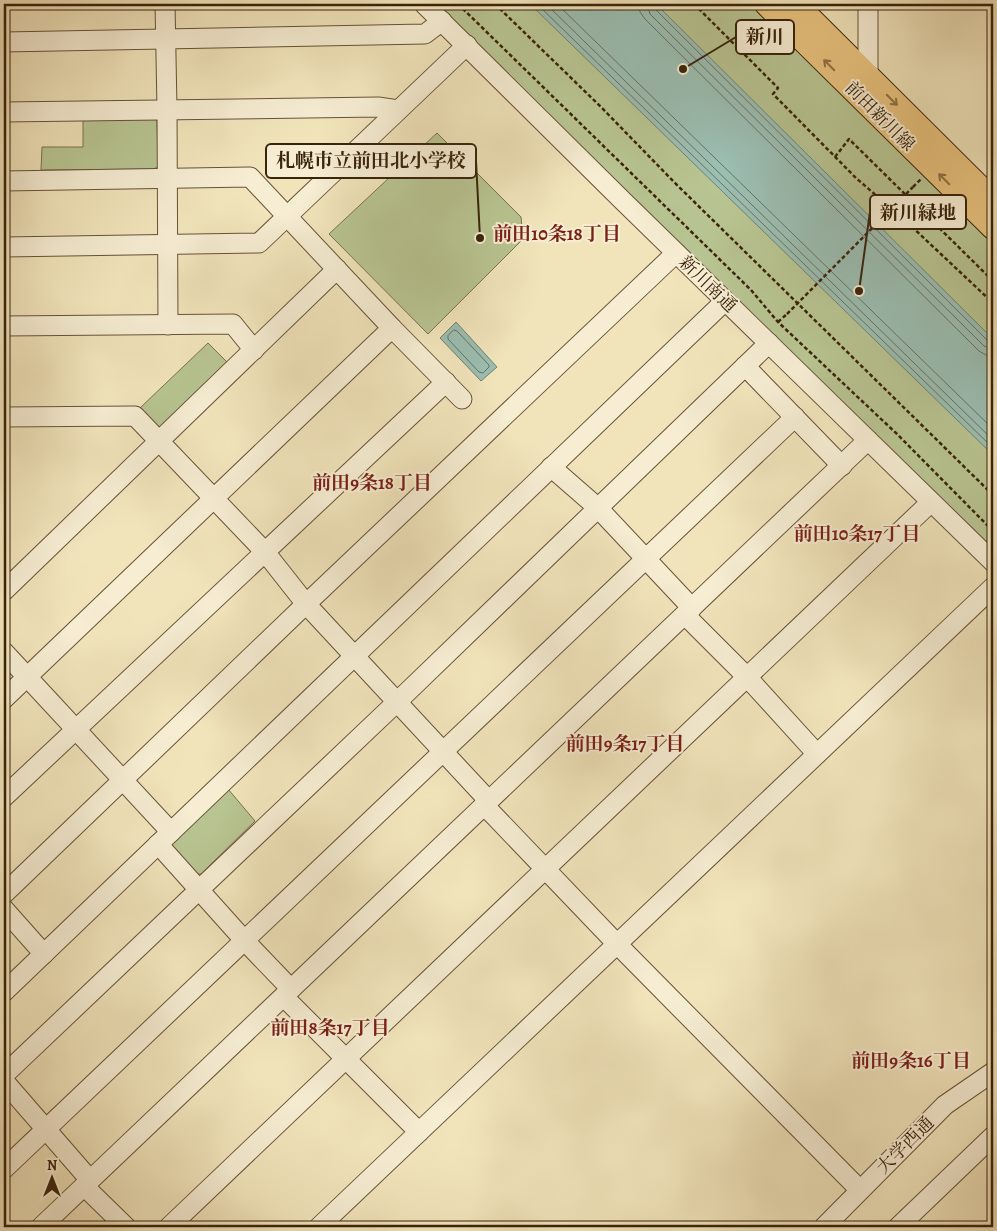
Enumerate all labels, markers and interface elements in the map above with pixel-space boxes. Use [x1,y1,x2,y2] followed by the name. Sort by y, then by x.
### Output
[736,20,794,54] callout: 新川
[746,24,784,50] text: 新川
[823,58,835,71] one-way arrow
[840,76,920,156] street label: 前田新川線
[886,94,898,106] one-way arrow
[266,144,476,178] callout: 札幌市立前田北小学校
[276,148,466,174] text: 札幌市立前田北小学校
[938,173,951,185] one-way arrow
[870,195,966,229] callout: 新川緑地
[880,200,956,226] text: 新川緑地
[493,221,621,247] district label: 前田10条18丁目
[674,250,742,318] street label: 新川南通
[312,470,432,496] district label: 前田9条18丁目
[794,521,920,547] district label: 前田10条17丁目
[566,731,684,757] district label: 前田9条17丁目
[270,1015,390,1041] district label: 前田8条17丁目
[851,1048,971,1074] district label: 前田9条16丁目
[871,1111,939,1179] street label: 大学西通
[28,1154,78,1204] north arrow
[47,1156,57,1175] text: N

